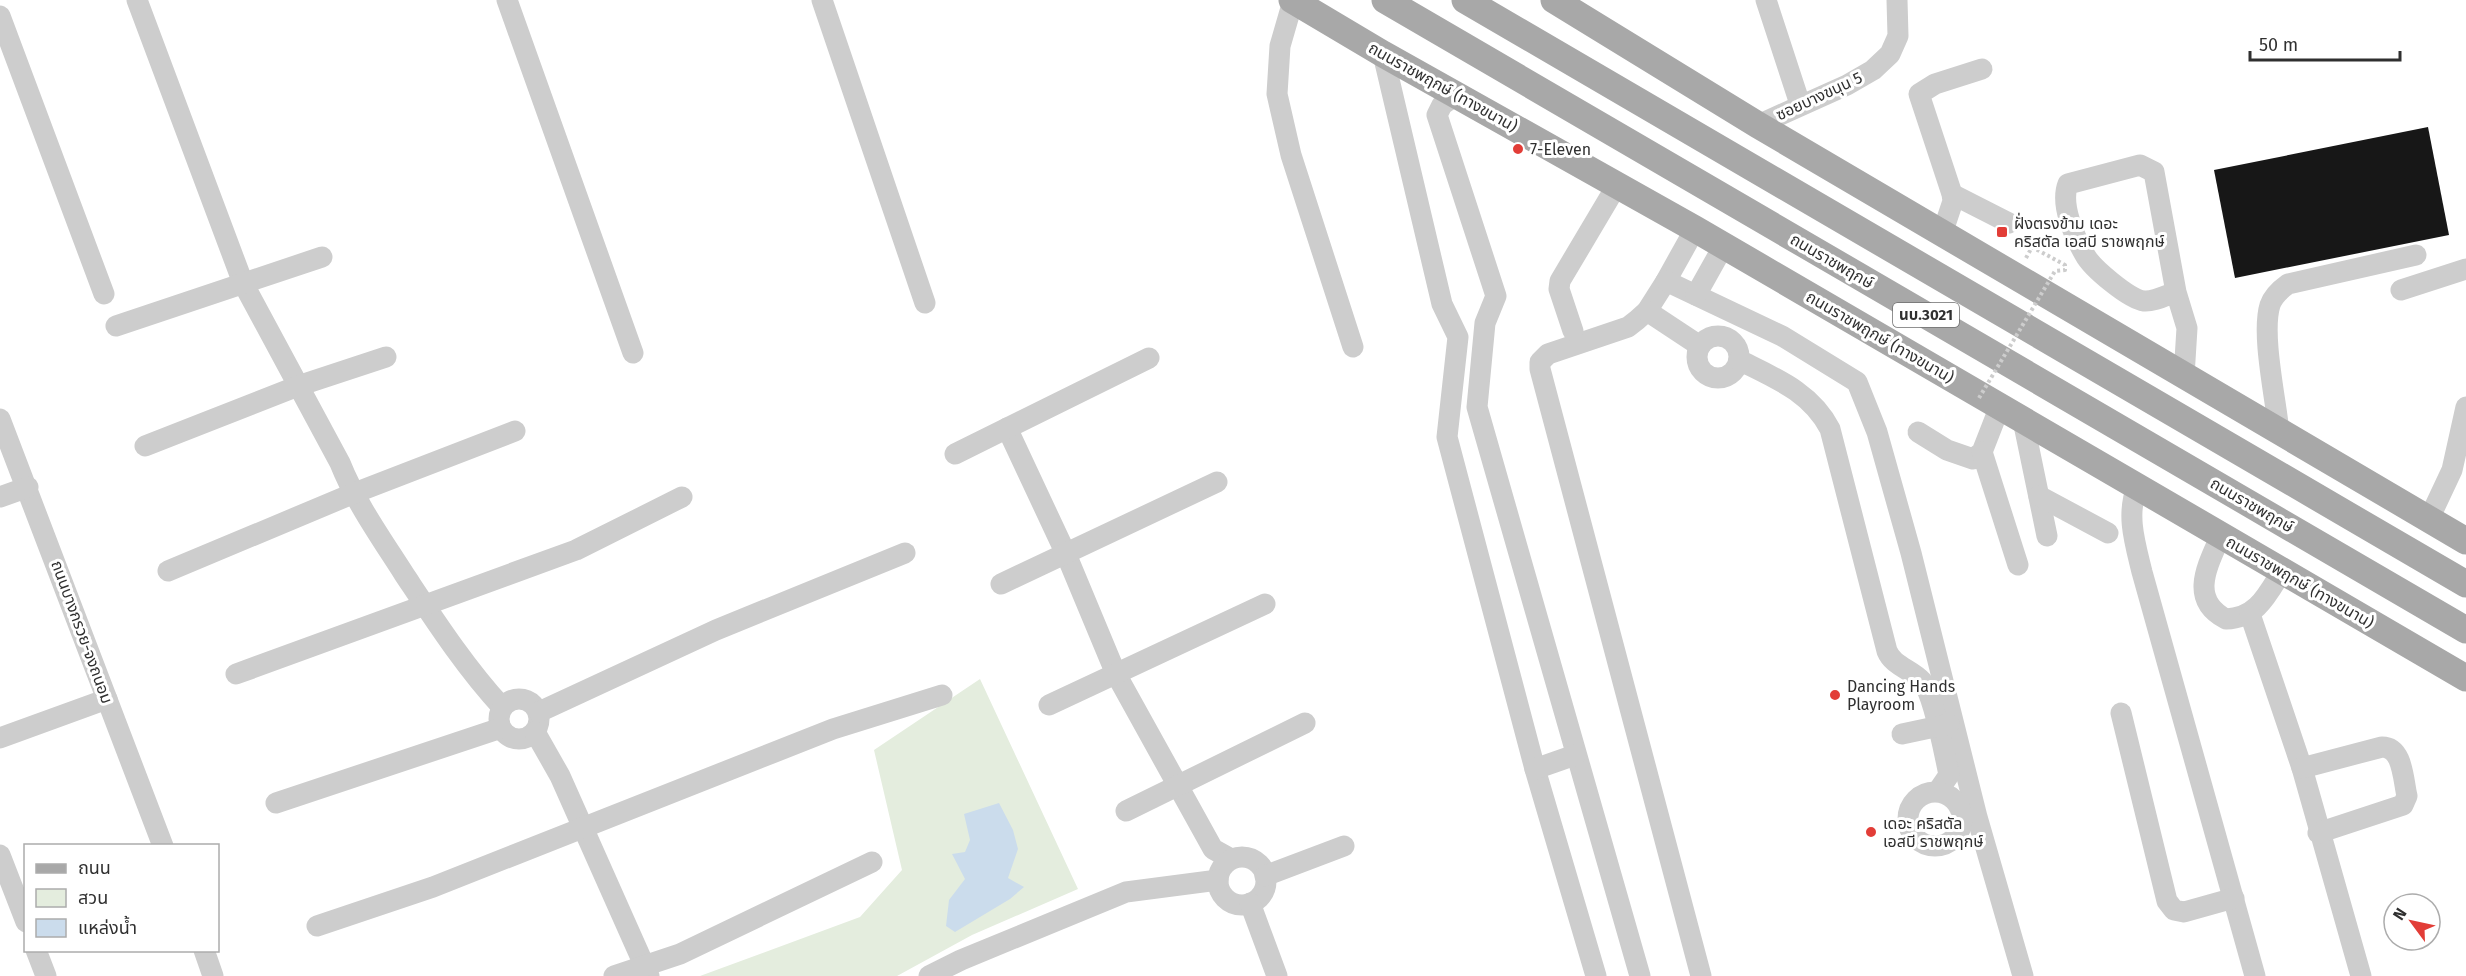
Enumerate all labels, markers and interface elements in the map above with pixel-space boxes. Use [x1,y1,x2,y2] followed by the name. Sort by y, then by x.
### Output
[2250,24,2400,62] scale bar
[2259,34,2298,56] text: 50 m
[1365,38,1521,136] street label: ถนนราชพฤกษ์ (ทางขนาน)
[1773,68,1865,124] street label: ซอยบางขนุน 5
[1530,140,1591,159] place label: 7-Eleven
[1511,142,1525,156] marker: 7-Eleven
[2014,212,2165,251] place label: ฝั่งตรงข้าม เดอะ คริสตัล เอสบี ราชพฤกษ์
[1995,225,2009,239] marker: ฝั่งตรงข้าม เดอะ คริสตัล เอสบี ราชพฤกษ์
[1787,230,1877,292] street label: ถนนราชพฤกษ์
[1803,287,1957,387] street label: ถนนราชพฤกษ์ (ทางขนาน)
[1893,303,1959,327] road number: นบ.3021
[2207,474,2297,536] street label: ถนนราชพฤกษ์
[2223,532,2377,632] street label: ถนนราชพฤกษ์ (ทางขนาน)
[47,558,117,706] street label: ถนนบางกรวย-จงถนอม
[1847,677,1955,714] place label: Dancing Hands Playroom
[1828,688,1842,702] marker: Dancing Hands Playroom
[1883,814,1984,851] place label: เดอะ คริสตัล เอสบี ราชพฤกษ์
[1864,825,1878,839] marker: เดอะ คริสตัล เอสบี ราชพฤกษ์
[24,844,219,952] legend
[78,857,111,879] text: ถนน
[78,887,108,909] text: สวน
[2382,892,2442,952] north arrow
[2389,904,2411,924] text: N
[78,915,137,939] text: แหล่งน้ำ

